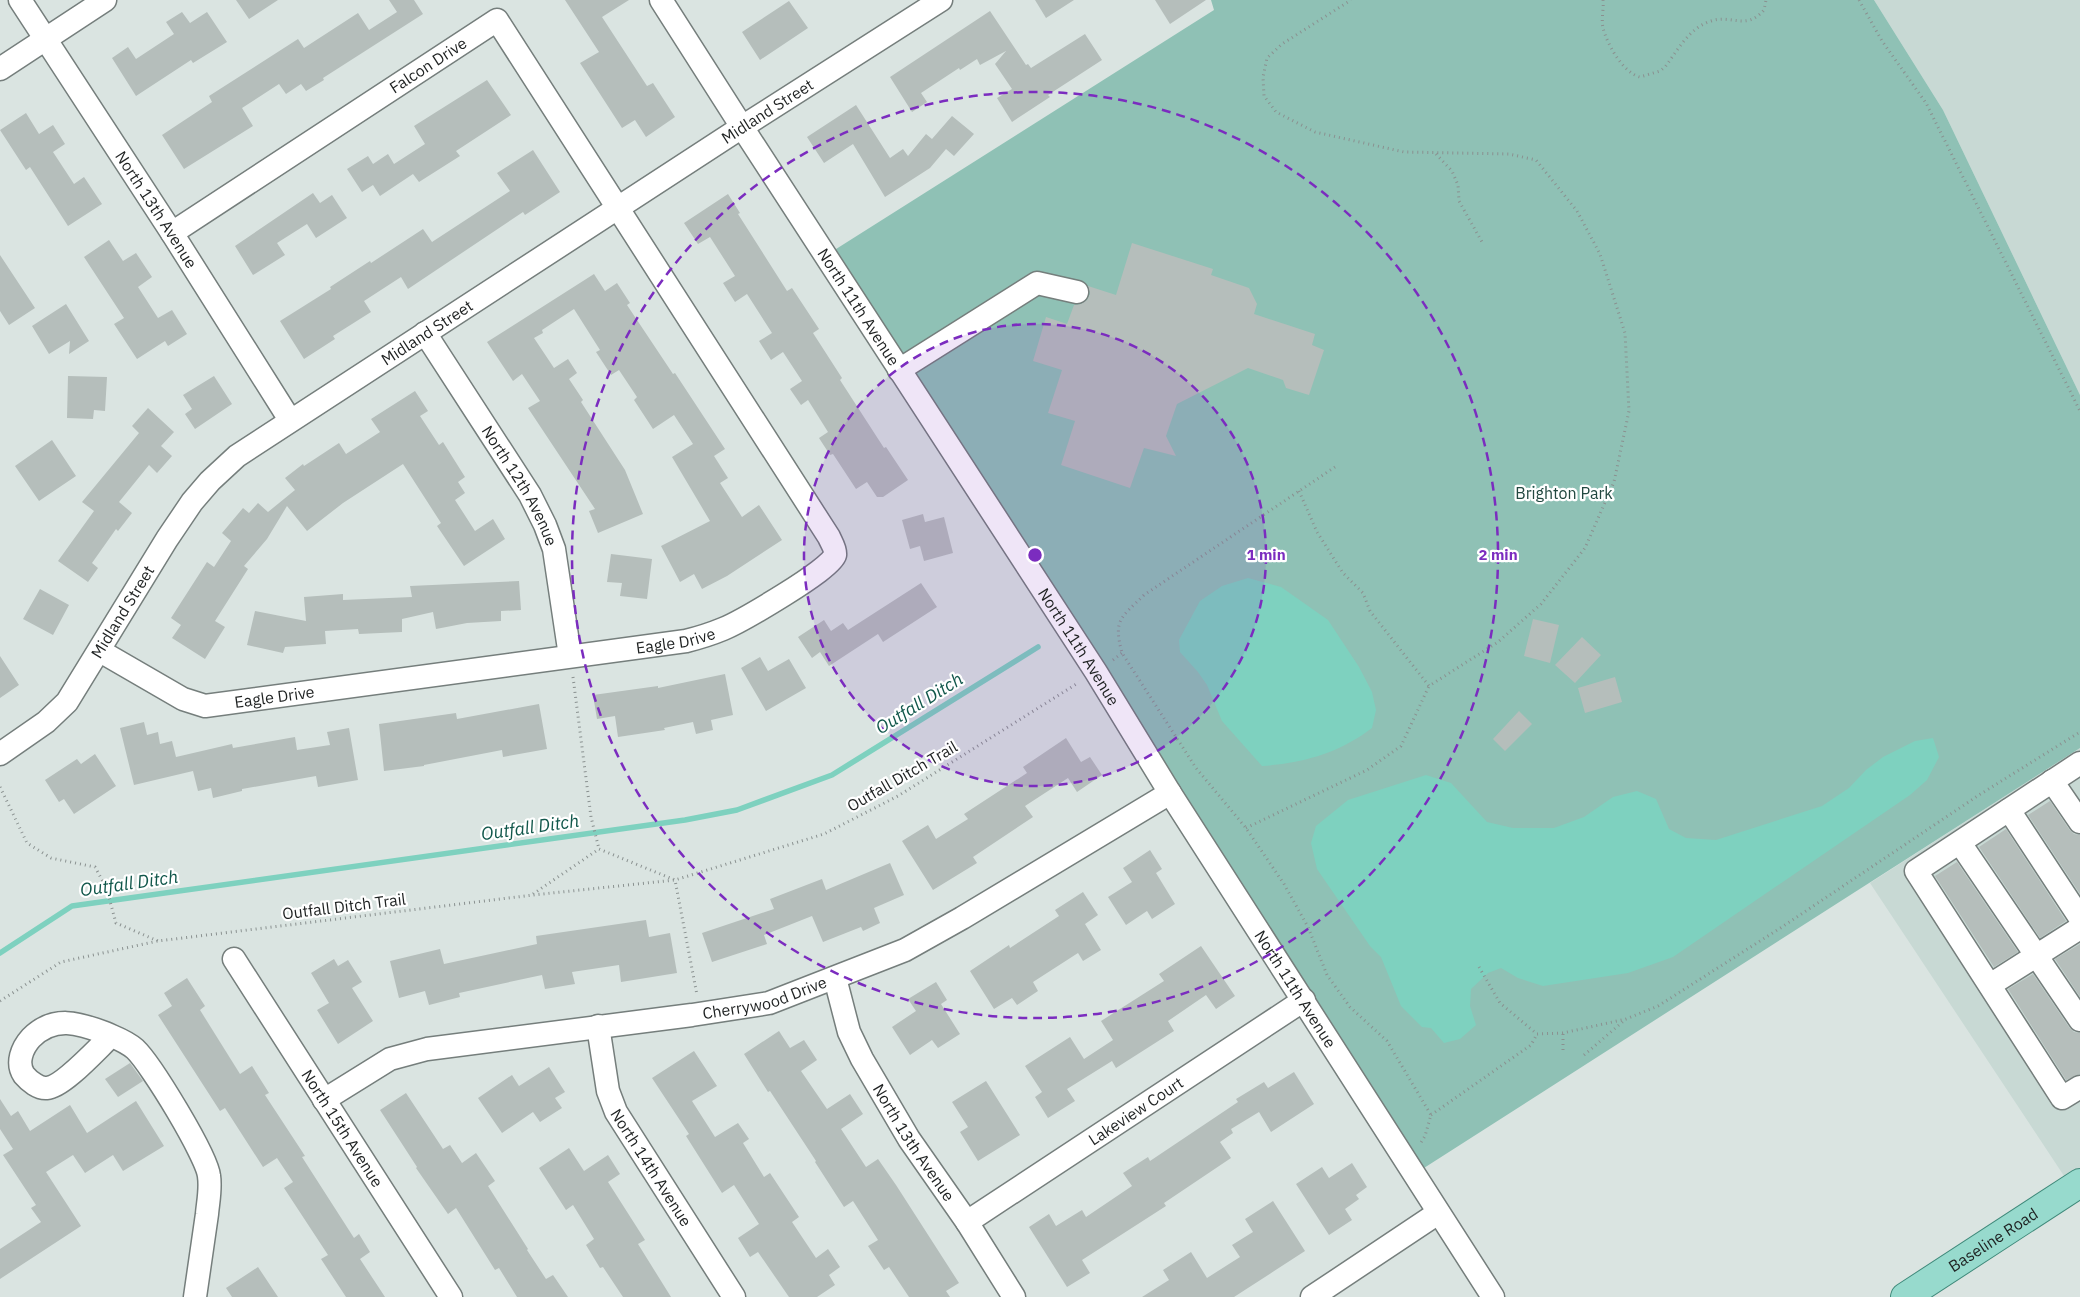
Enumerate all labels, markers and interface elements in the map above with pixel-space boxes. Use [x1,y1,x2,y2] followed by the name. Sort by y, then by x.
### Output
[386,33,471,97] street label: Falcon Drive
[717,74,817,148] street label: Midland Street
[111,147,202,272] street label: North 13th Avenue
[813,244,904,369] street label: North 11th Avenue
[377,295,476,369] street label: Midland Street
[478,422,562,549] street label: North 12th Avenue
[1515,483,1613,503] park label: Brighton Park
[1246,545,1286,564] text: 1 min
[1478,545,1518,564] text: 2 min
[1026,546,1044,564] centre of rings
[86,562,158,662] street label: Midland Street
[1034,584,1124,709] street label: North 11th Avenue
[635,623,718,658] street label: Eagle Drive
[871,667,967,739] water label: Outfall Ditch
[233,681,316,712] street label: Eagle Drive
[843,736,961,816] street label: Outfall Ditch Trail
[480,809,580,845] water label: Outfall Ditch
[79,865,179,901] water label: Outfall Ditch
[281,888,407,924] street label: Outfall Ditch Trail
[1250,926,1341,1052] street label: North 11th Avenue
[701,971,830,1023] street label: Cherrywood Drive
[297,1066,388,1191] street label: North 15th Avenue
[1084,1072,1187,1149] street label: Lakeview Court
[869,1080,959,1205] street label: North 13th Avenue
[606,1105,696,1230] street label: North 14th Avenue
[1945,1203,2041,1276] street label: Baseline Road

